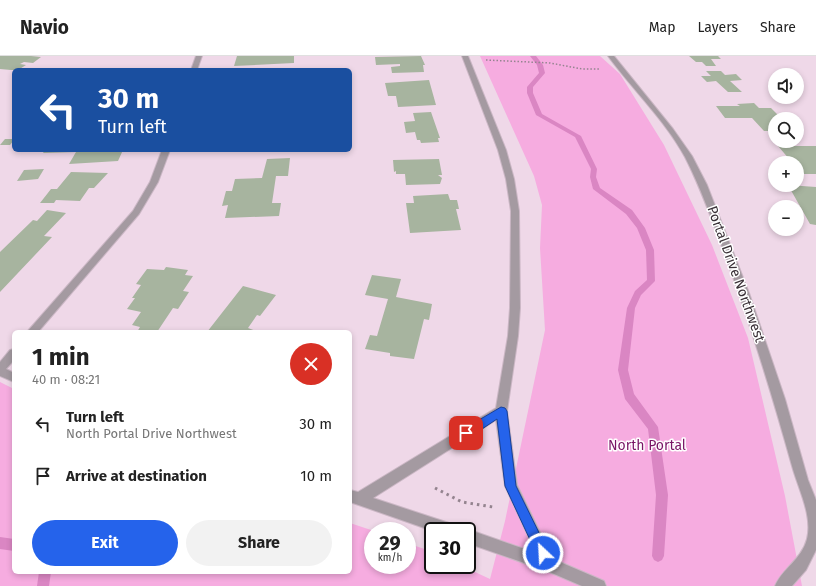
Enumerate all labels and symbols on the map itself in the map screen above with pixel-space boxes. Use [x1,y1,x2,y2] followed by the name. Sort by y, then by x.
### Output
[703,204,769,345] street label: Portal Drive Northwest
[449,416,483,450] pin
[608,437,686,454] park label: North Portal
[424,522,476,574] speed limit sign: 30
[522,532,564,574] position arrow

